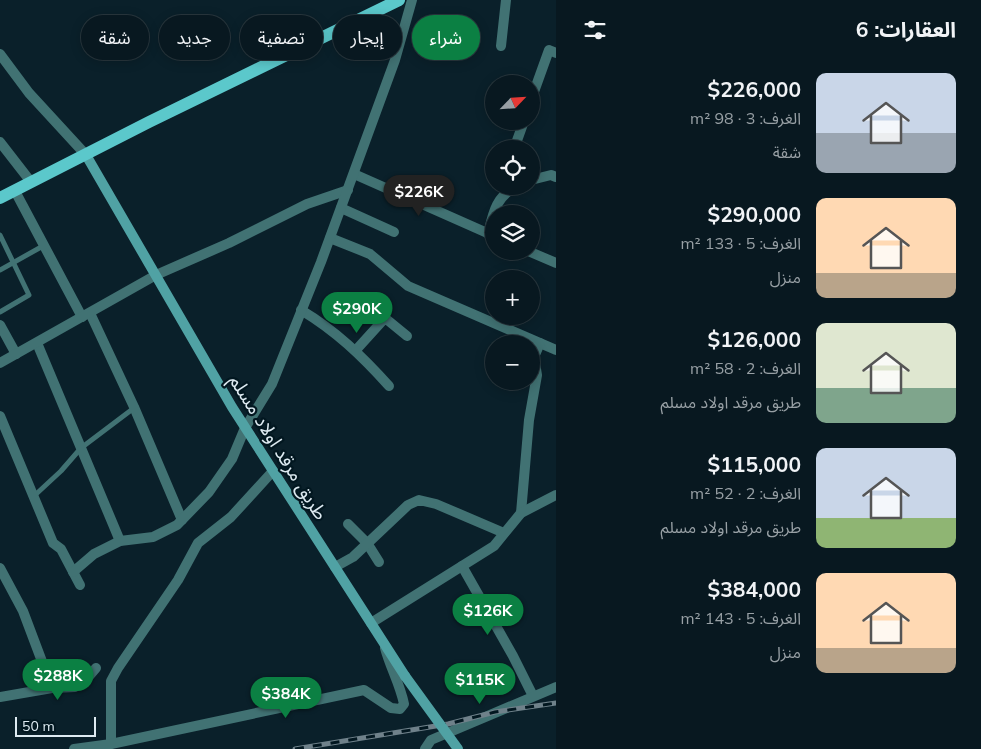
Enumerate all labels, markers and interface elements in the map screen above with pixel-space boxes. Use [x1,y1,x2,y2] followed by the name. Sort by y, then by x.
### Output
[81,15,149,60] chip: شقة
[159,15,230,60] chip: جديد
[240,15,323,60] chip: تصفية
[333,15,402,60] chip: إيجار
[412,15,480,60] chip: شراء
[581,16,609,44] icon: filters
[856,16,956,42] text: العقارات: 6
[485,75,540,130] north arrow
[485,75,540,390] map controls
[708,76,801,102] text: $226,000
[856,93,916,153] icon: home
[690,108,801,128] text: الغرف: 3 · 98 m²
[485,140,540,195] button: locate
[773,142,801,162] text: شقة
[384,174,454,217] pin: $226K
[394,181,444,201] text: $226K
[708,201,801,227] text: $290,000
[485,205,540,260] button: layers
[856,218,916,278] icon: home
[680,233,801,253] text: الغرف: 5 · 133 m²
[770,267,801,287] text: منزل
[485,270,540,325] button: +
[322,292,392,334] pin: $290K
[332,298,382,318] text: $290K
[708,326,801,352] text: $126,000
[485,335,540,390] button: −
[856,343,916,403] icon: home
[690,358,801,378] text: الغرف: 2 · 58 m²
[222,370,333,526] street label: طريق مرقد اولاد مسلم
[660,392,801,412] text: طريق مرقد اولاد مسلم
[708,451,801,477] text: $115,000
[856,468,916,528] icon: home
[690,483,801,503] text: الغرف: 2 · 52 m²
[660,517,801,537] text: طريق مرقد اولاد مسلم
[708,576,801,602] text: $384,000
[856,593,916,653] icon: home
[453,594,523,636] pin: $126K
[463,600,513,620] text: $126K
[680,608,801,628] text: الغرف: 5 · 143 m²
[770,642,801,662] text: منزل
[23,658,93,701] pin: $288K
[445,662,515,705] pin: $115K
[33,665,83,685] text: $288K
[455,669,505,689] text: $115K
[251,676,321,719] pin: $384K
[261,683,311,703] text: $384K
[15,714,96,737] scale bar
[22,717,55,735] text: 50 m

